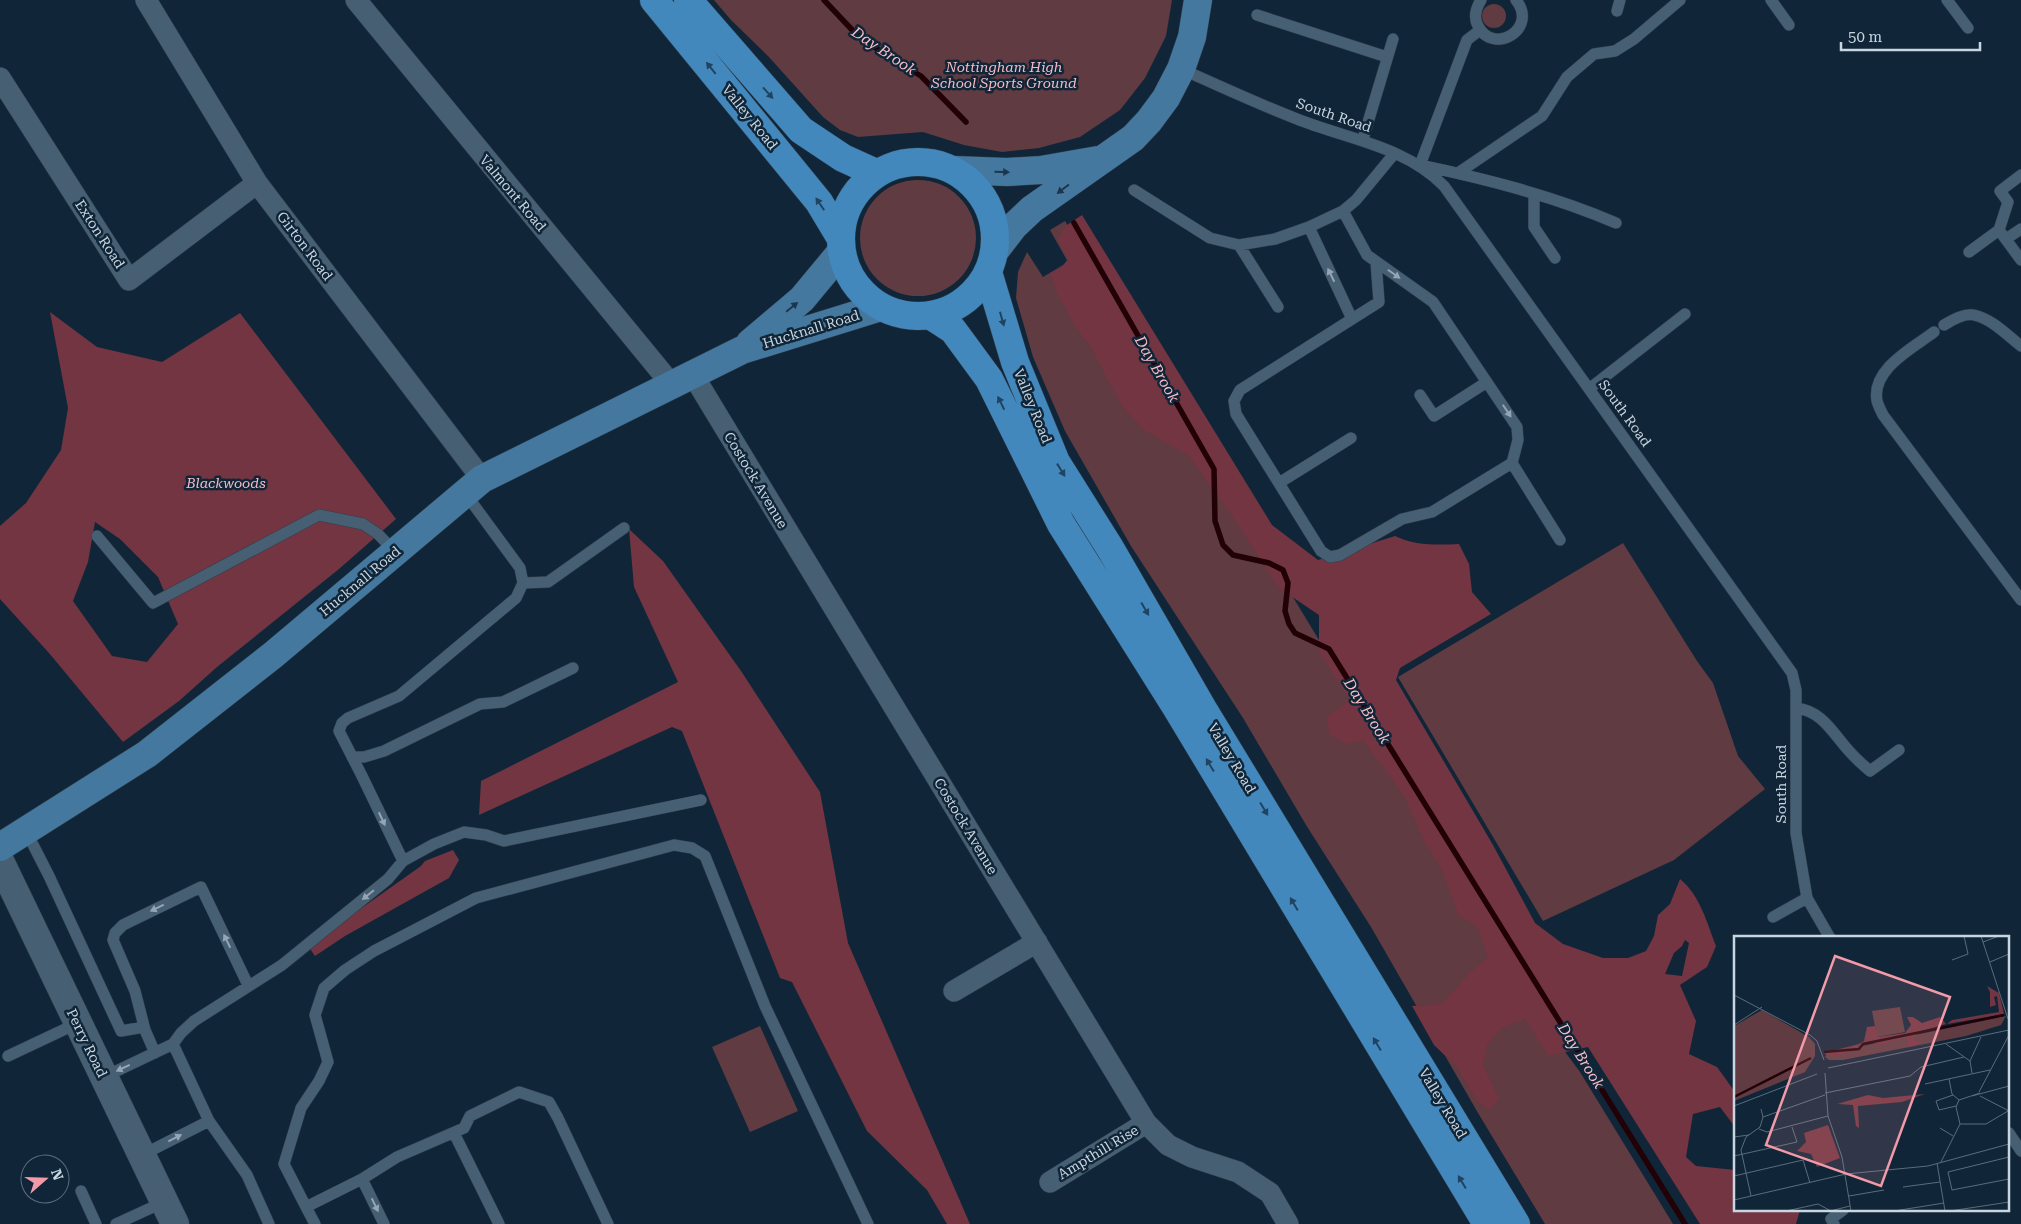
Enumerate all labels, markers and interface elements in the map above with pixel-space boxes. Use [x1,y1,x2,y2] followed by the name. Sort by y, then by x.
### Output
[1841,20,1980,52] scale bar
[848,22,920,80] water label: Day Brook
[1848,28,1883,46] text: 50 m
[930,59,1077,91] park label: Nottingham High School Sports Ground
[705,62,716,75] one-way arrow
[719,81,781,153] street label: Valley Road
[763,86,774,99] one-way arrow
[1294,95,1374,135] street label: South Road
[477,152,549,234] street label: Valmont Road
[995,168,1011,176] one-way arrow
[1056,184,1070,194] one-way arrow
[72,197,128,271] street label: Exton Road
[815,198,825,211] one-way arrow
[274,208,336,284] street label: Girton Road
[1327,268,1335,282] one-way arrow
[1387,269,1401,279] one-way arrow
[785,302,798,313] one-way arrow
[761,307,861,351] street label: Hucknall Road
[998,311,1006,326] one-way arrow
[1130,332,1184,406] water label: Day Brook
[1011,366,1055,446] street label: Valley Road
[1595,377,1655,449] street label: South Road
[997,396,1005,410] one-way arrow
[1502,405,1512,418] one-way arrow
[721,429,791,531] street label: Costock Avenue
[1056,463,1066,476] one-way arrow
[185,475,266,491] park label: Blackwoods
[316,543,404,619] street label: Hucknall Road
[1141,601,1149,616] one-way arrow
[1339,674,1395,748] water label: Day Brook
[1205,720,1259,796] street label: Valley Road
[1773,745,1789,823] street label: South Road
[1206,758,1215,771] one-way arrow
[931,775,1001,877] street label: Costock Avenue
[1259,802,1268,815] one-way arrow
[379,812,387,826] one-way arrow
[362,890,375,901] one-way arrow
[1289,898,1298,911] one-way arrow
[150,904,164,912] one-way arrow
[223,934,231,948] one-way arrow
[1734,936,2008,1212] inset map
[64,1006,111,1080] street label: Perry Road
[1553,1019,1609,1093] water label: Day Brook
[1373,1037,1382,1050] one-way arrow
[116,1064,130,1072] one-way arrow
[1416,1065,1470,1141] street label: Valley Road
[1055,1122,1141,1182] street label: Ampthill Rise
[168,1134,183,1142] one-way arrow
[20,1154,70,1204] north arrow
[48,1167,67,1183] text: N
[1457,1176,1466,1189] one-way arrow
[371,1198,379,1212] one-way arrow

